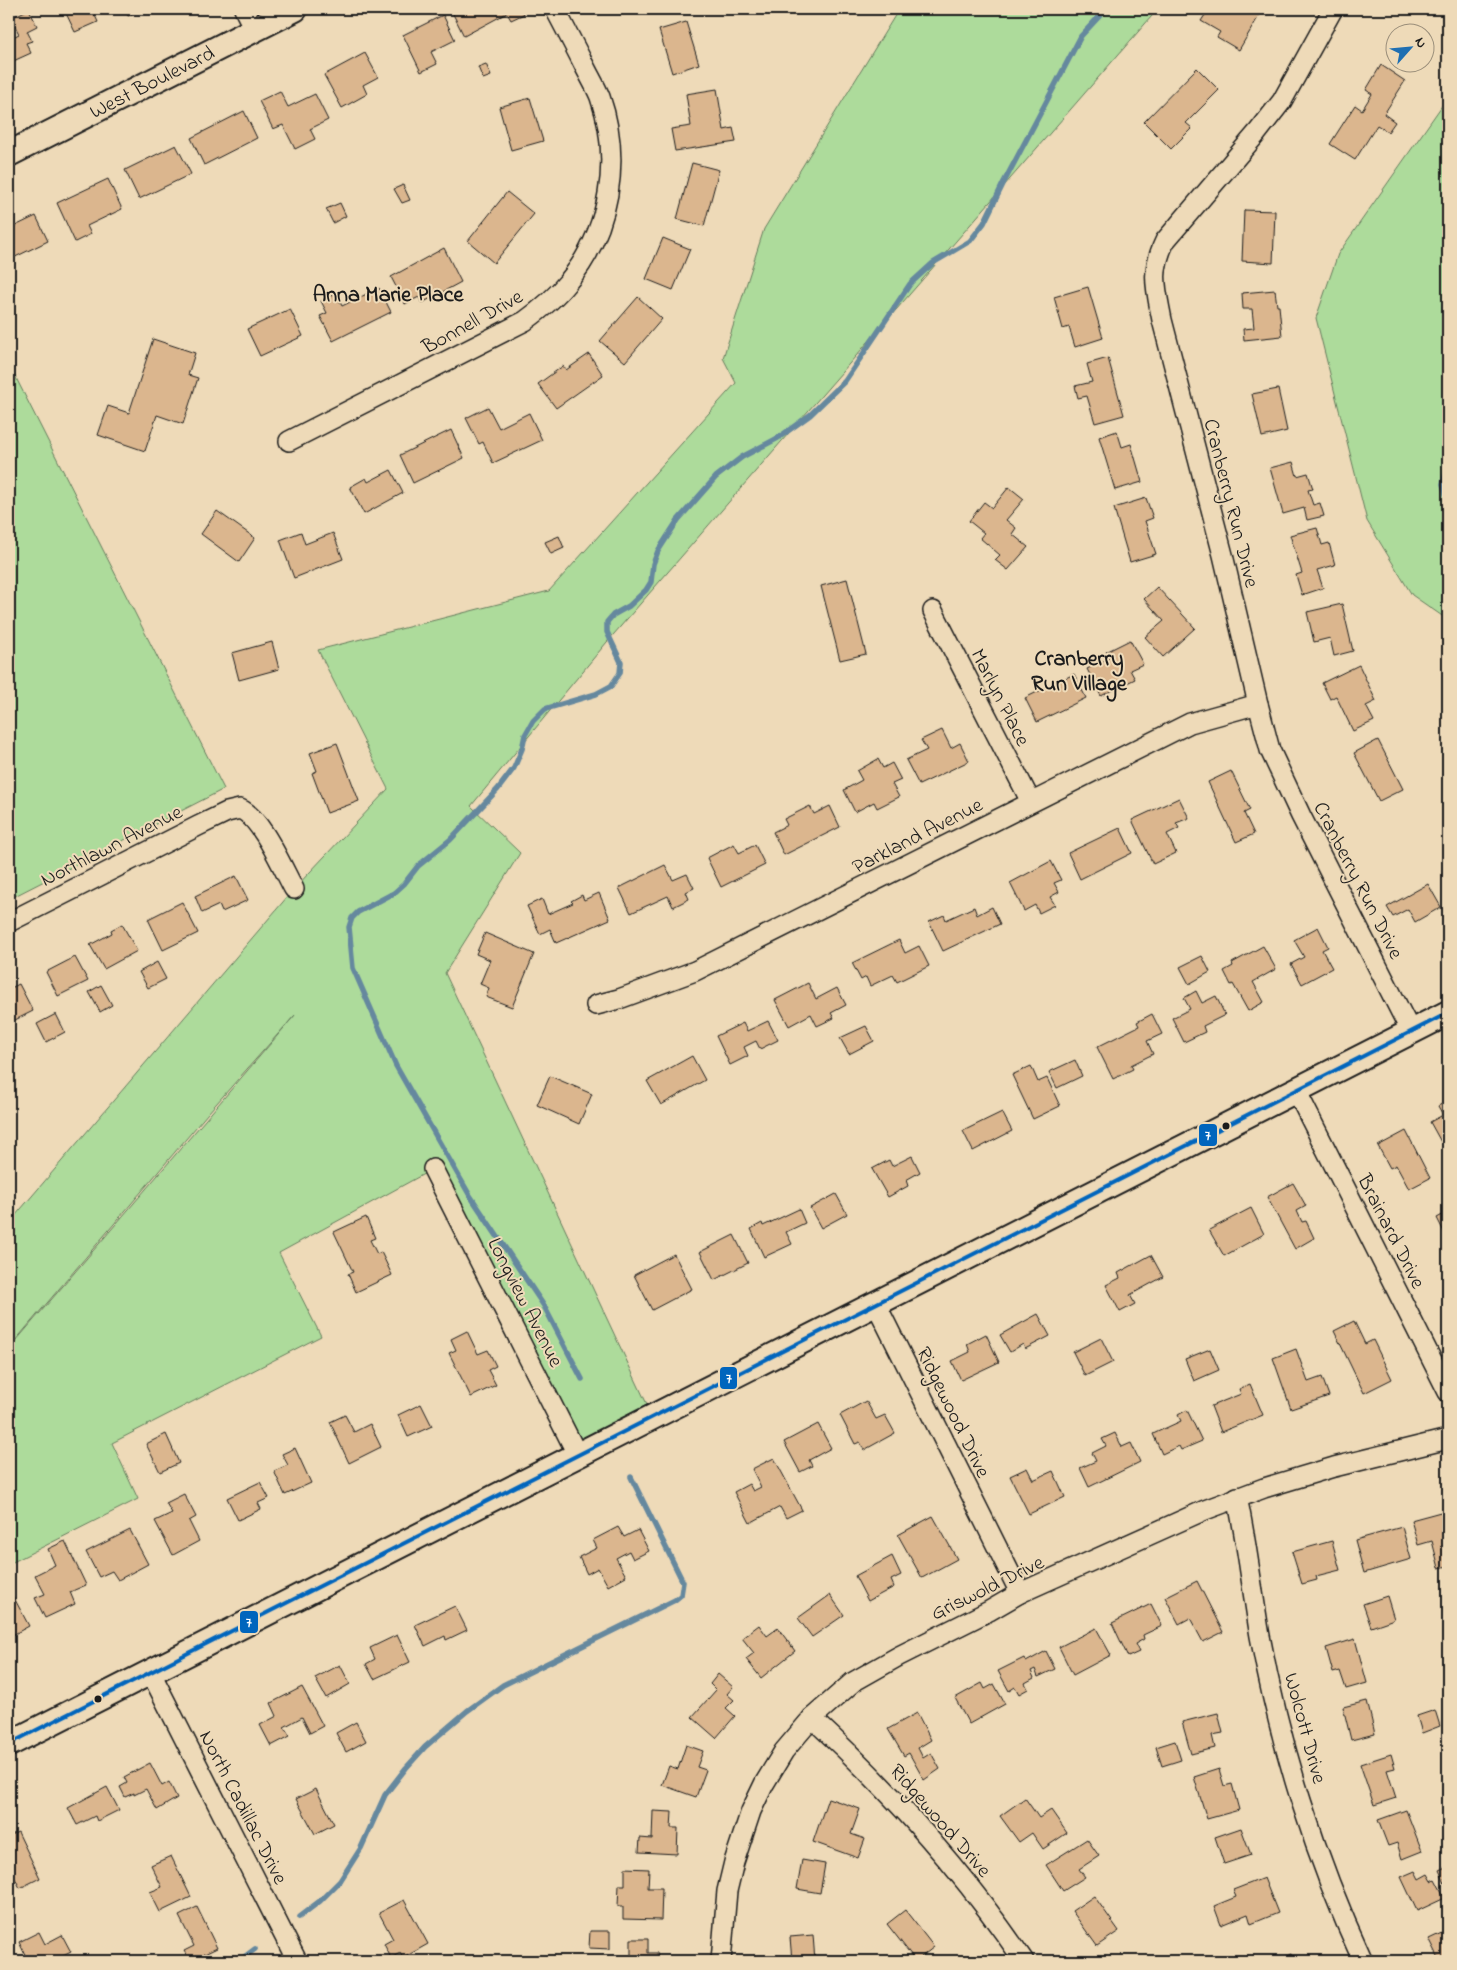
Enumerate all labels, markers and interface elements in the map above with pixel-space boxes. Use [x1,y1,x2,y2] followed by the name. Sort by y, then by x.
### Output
[1384,22,1434,72] north arrow
[1409,34,1432,52] text: N
[85,39,220,128] street label: West Boulevard
[313,280,464,312] district label: Anna Marie Place
[416,282,529,363] street label: Bonnell Drive
[1193,416,1266,592] street label: Cranberry Run Drive
[960,644,1037,753] street label: Marlyn Place
[1031,644,1128,702] district label: Cranberry Run Village
[847,791,989,883] street label: Parkland Avenue
[1303,797,1410,966] street label: Cranberry Run Drive
[36,798,189,895] street label: Northlawn Avenue
[1221,1121,1231,1131] unlabelled marker
[1198,1123,1218,1147] line badge: 7
[1205,1126,1211,1147] text: 7
[1348,1169,1432,1295] street label: Brainard Drive
[477,1233,570,1374] street label: Longview Avenue
[906,1342,997,1485] street label: Ridgewood Drive
[719,1366,738,1390] line badge: 7
[726,1369,732,1390] text: 7
[926,1548,1050,1629] street label: Griswold Drive
[239,1610,259,1634] line badge: 7
[246,1613,252,1634] text: 7
[1275,1670,1333,1788] street label: Wolcott Drive
[93,1694,103,1704] unlabelled marker
[190,1726,294,1891] street label: North Cadillac Drive
[880,1758,998,1887] street label: Ridgewood Drive

